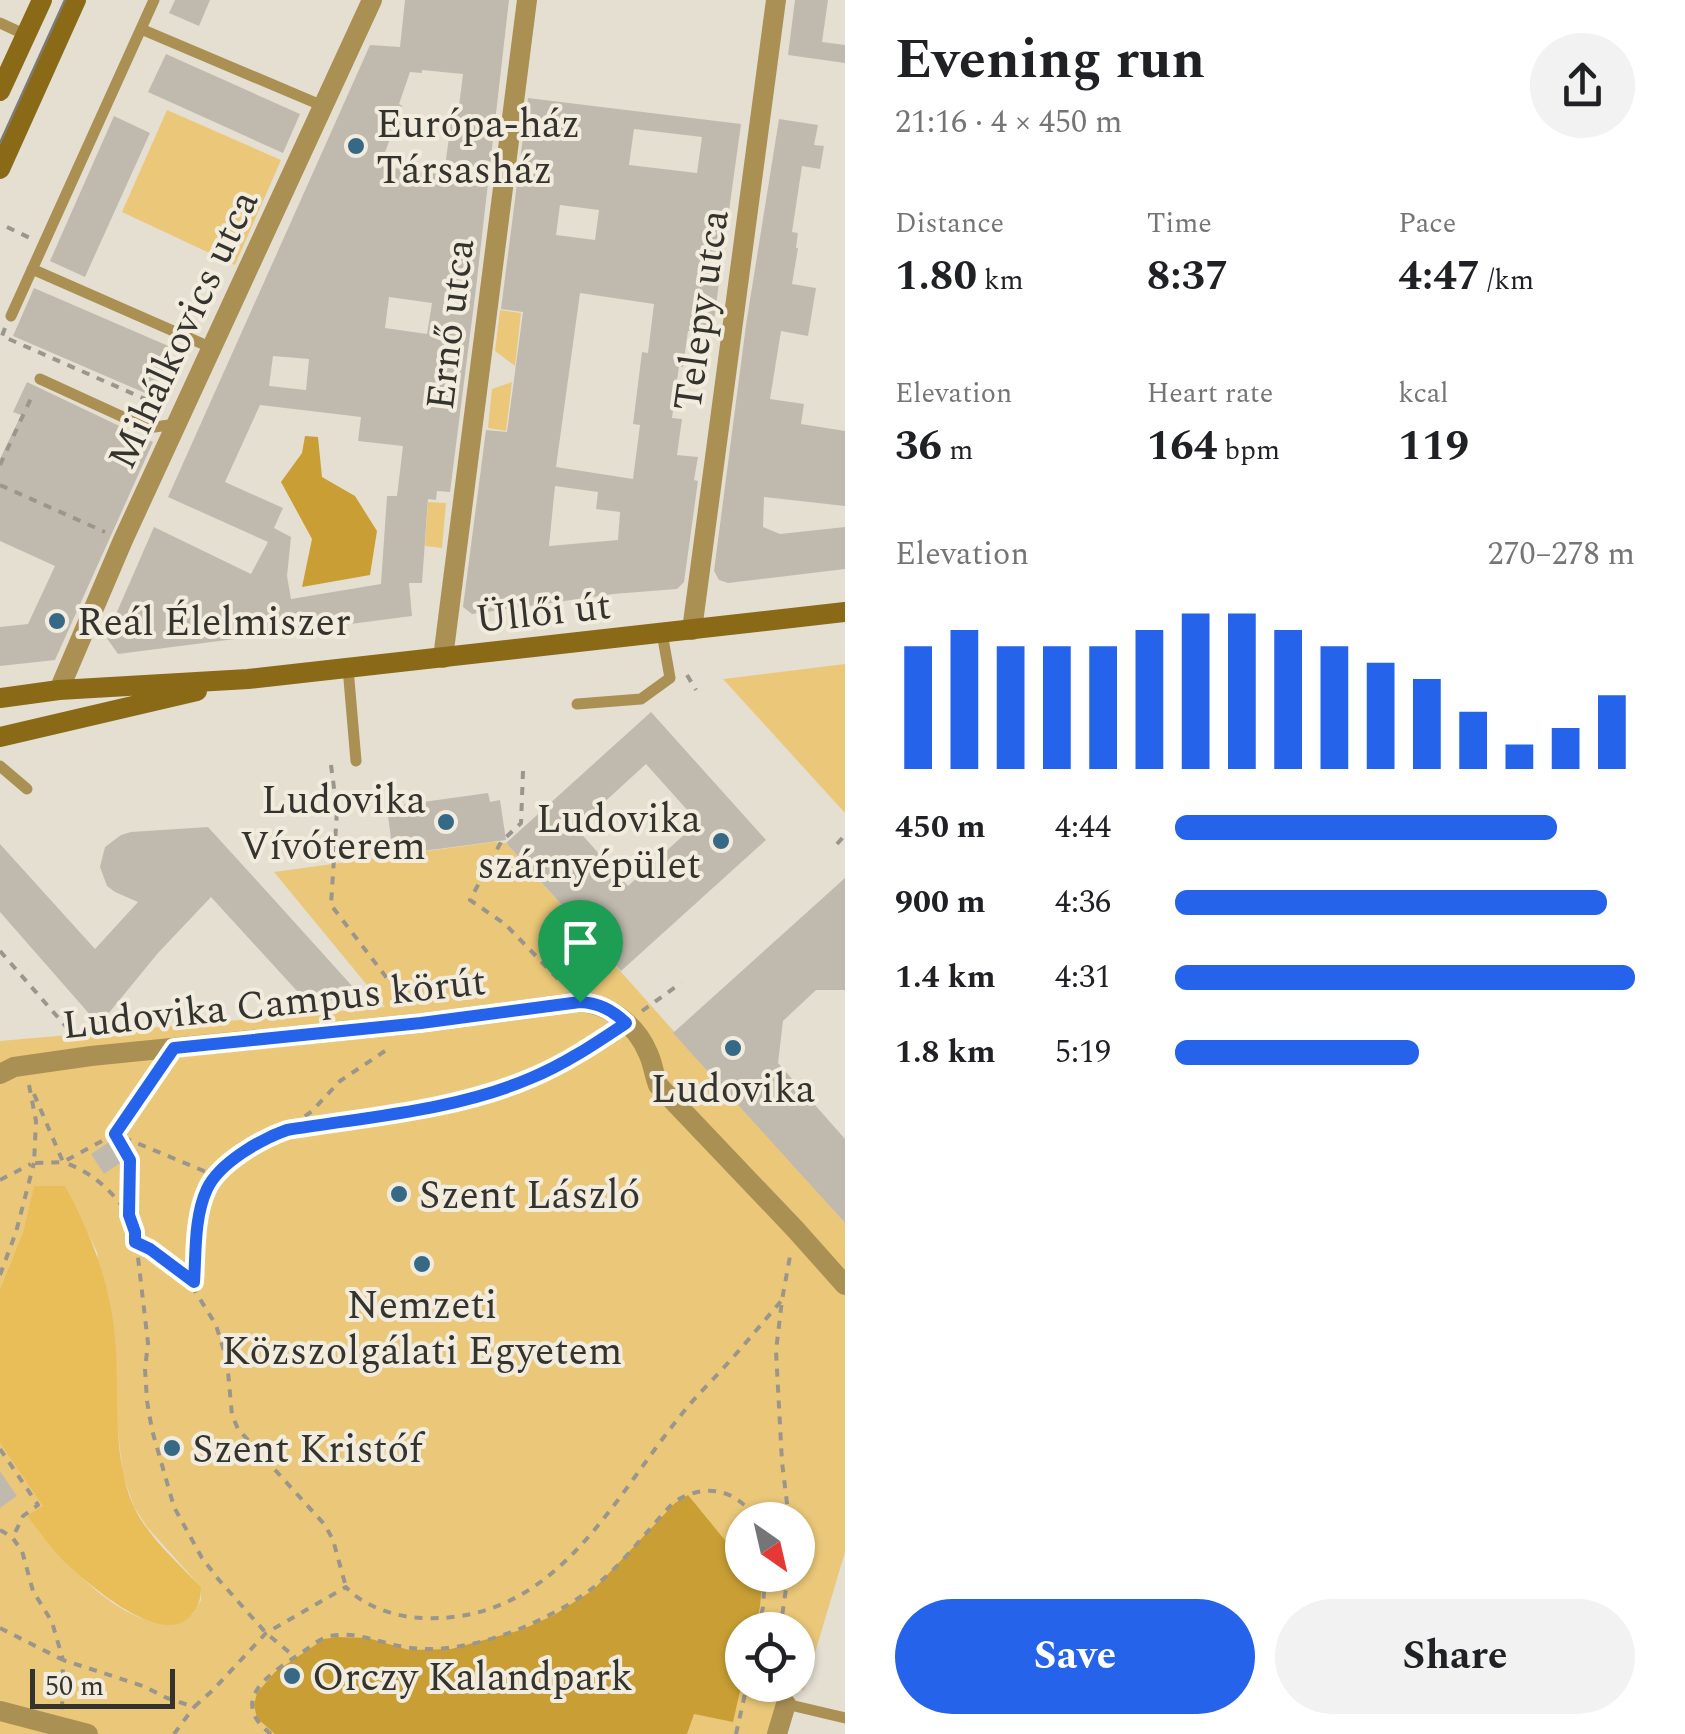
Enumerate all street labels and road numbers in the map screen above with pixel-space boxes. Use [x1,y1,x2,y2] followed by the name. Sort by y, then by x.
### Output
[93,180,276,480] street label: Mihálkovics utca
[658,205,747,415] street label: Telepy utca
[411,235,492,413] street label: Ernő utca
[472,576,614,651] street label: Üllői út
[59,952,489,1057] street label: Ludovika Campus körút

